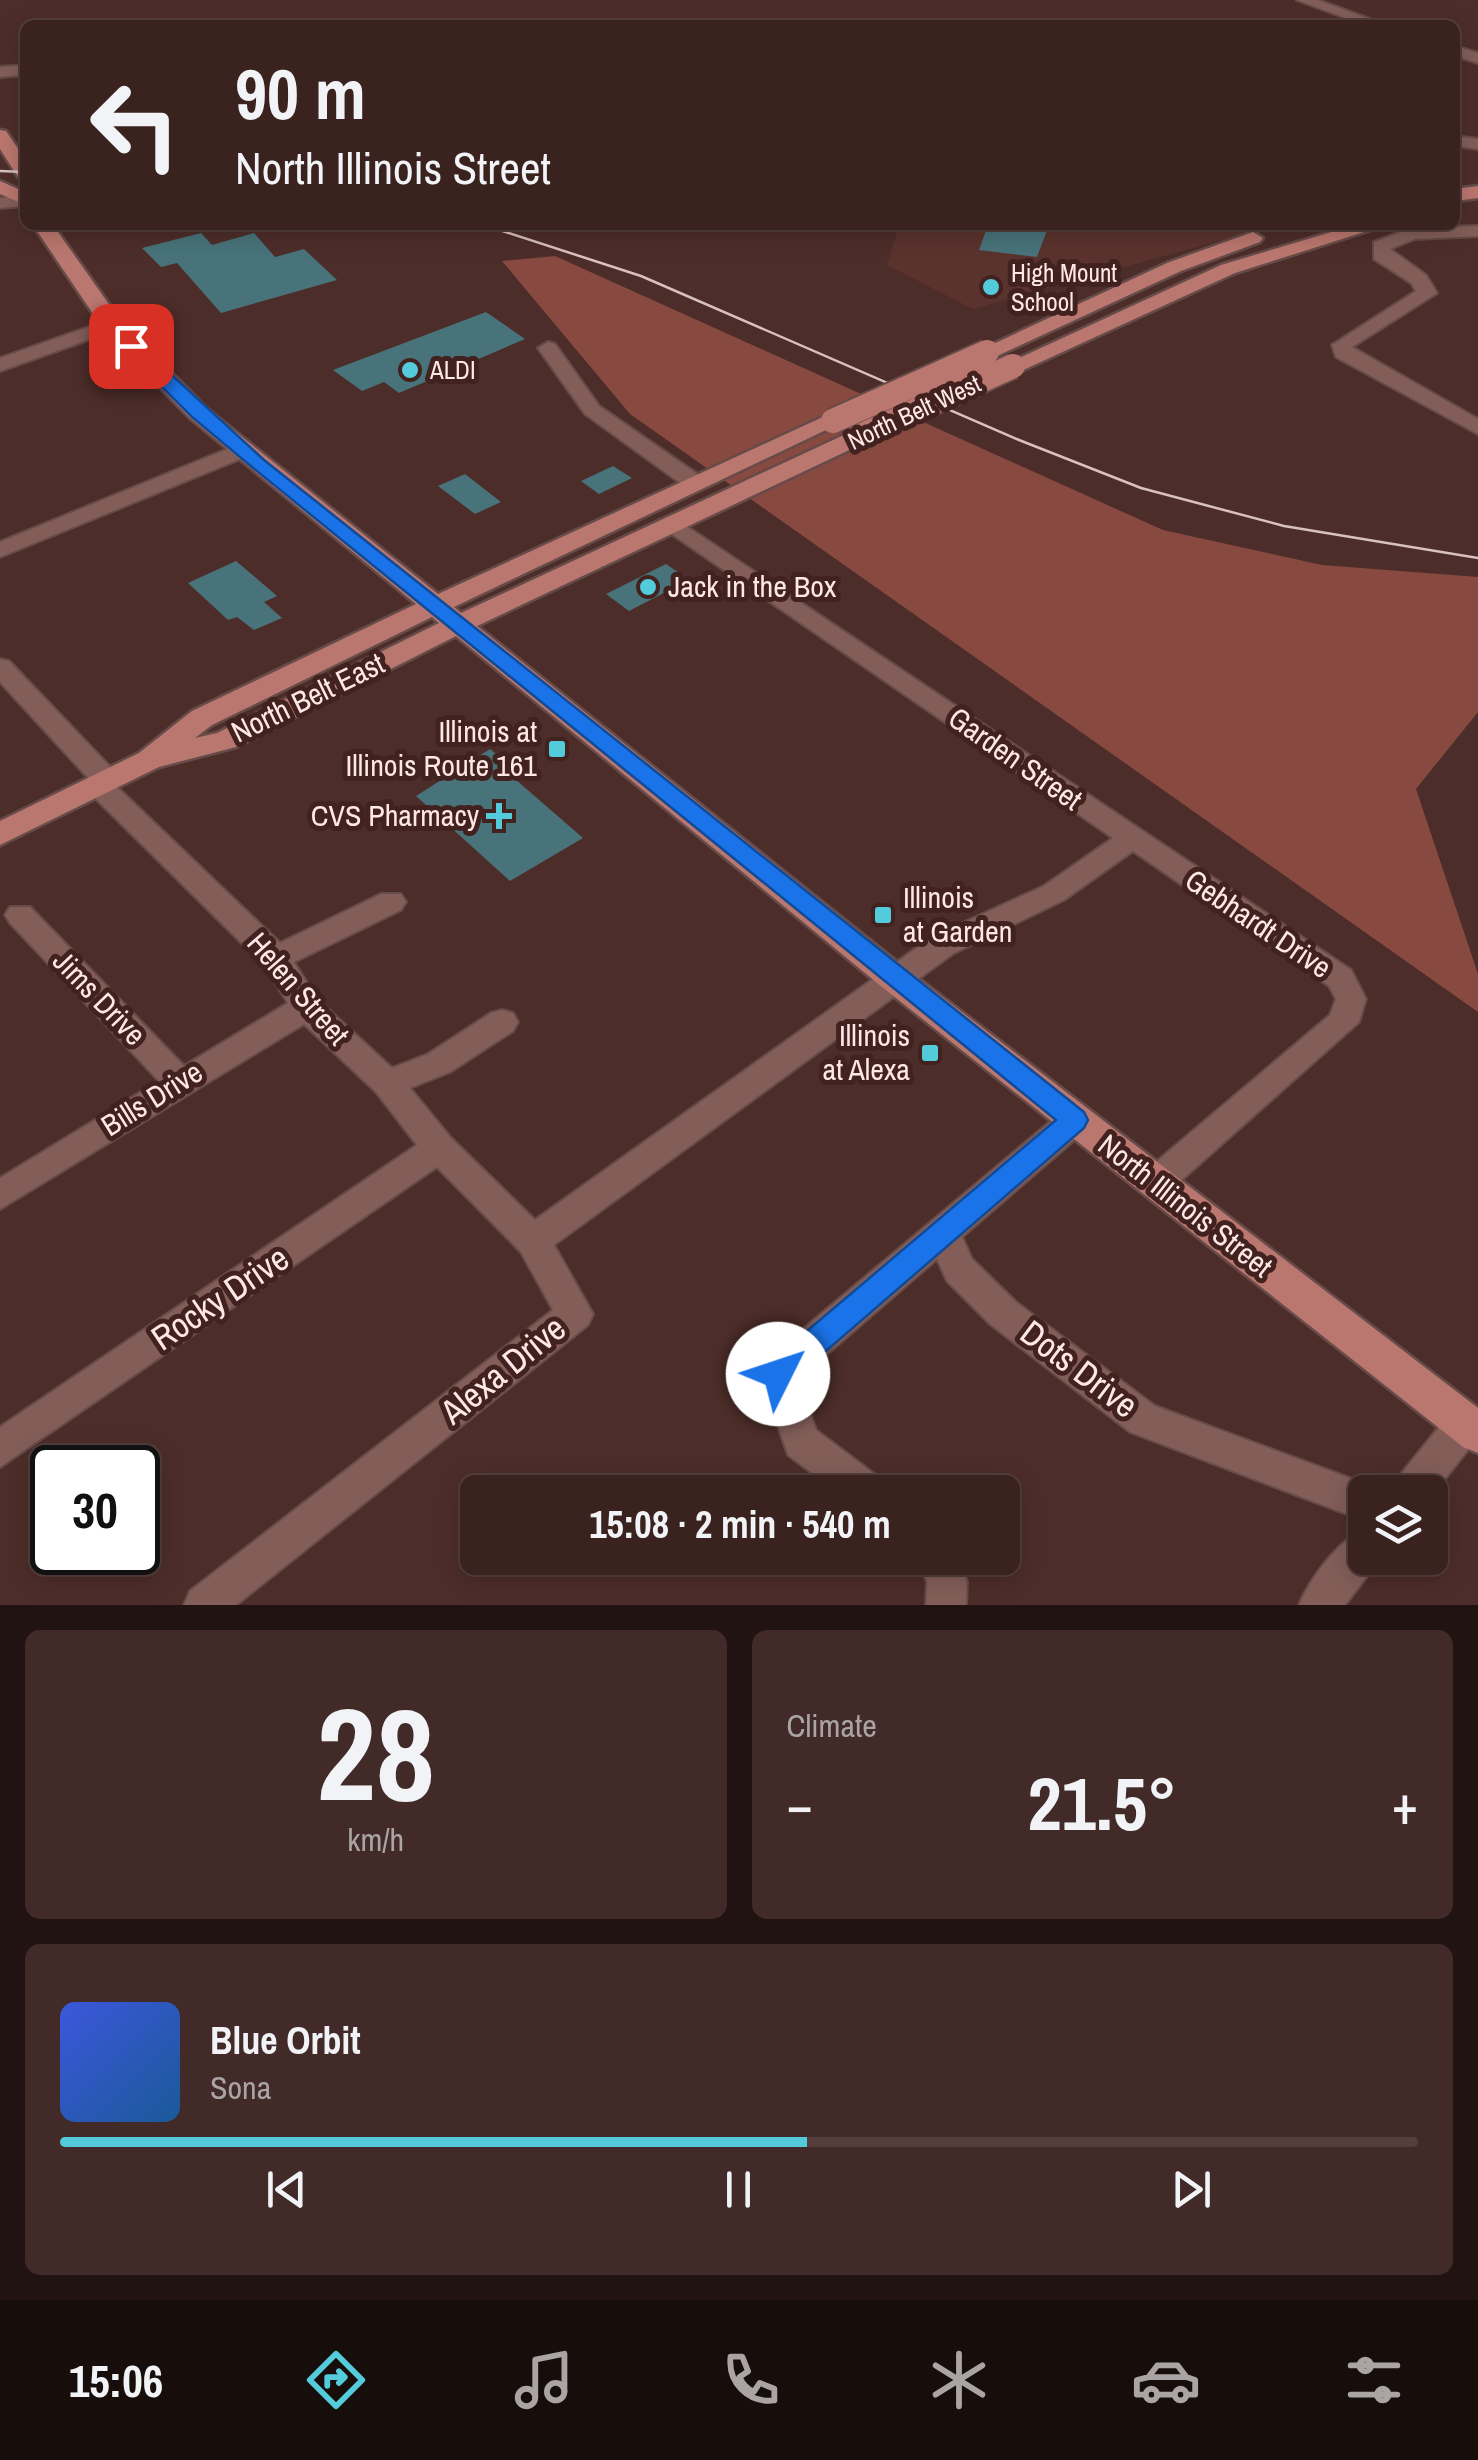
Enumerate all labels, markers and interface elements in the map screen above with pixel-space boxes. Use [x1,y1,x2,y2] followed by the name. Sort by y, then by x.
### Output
[235,47,366,141] text: 90 m
[70,60,200,190] icon: left
[235,137,551,198] text: North Illinois Street
[1011,256,1117,319] place label: High Mount School
[980,276,1002,298] marker: High Mount School
[89,304,174,389] pin
[104,319,159,374] icon: arrive
[429,353,476,387] place label: ALDI
[399,359,421,381] marker: ALDI
[842,366,986,458] street label: North Belt West
[668,566,837,606] place label: Jack in the Box
[637,576,659,598] marker: Jack in the Box
[224,643,391,751] street label: North Belt East
[941,697,1090,819] street label: Garden Street
[346,711,537,785] place label: Illinois at Illinois Route 161
[546,738,568,760] marker: Illinois at Illinois Route 161
[311,795,480,835] place label: CVS Pharmacy
[488,805,510,827] marker: CVS Pharmacy
[1178,860,1339,987] street label: Gebhardt Drive
[903,877,1012,951] place label: Illinois at Garden
[872,904,894,926] marker: Illinois at Garden
[239,924,359,1053] street label: Helen Street
[45,941,155,1053] street label: Jims Drive
[822,1015,910,1089] place label: Illinois at Alexa
[919,1042,941,1064] marker: Illinois at Alexa
[93,1051,210,1145] street label: Bills Drive
[1090,1125,1281,1286] street label: North Illinois Street
[142,1234,298,1361] street label: Rocky Drive
[429,1305,575,1435] street label: Alexa Drive
[1011,1309,1148,1428] street label: Dots Drive
[726,1322,830,1426] position arrow
[30,1445,160,1575] speed limit sign: 30
[1348,1475,1448,1575] map controls
[1348,1475,1448,1575] button: layers
[589,1499,891,1550] text: 15:08 · 2 min · 540 m
[316,1665,435,1841] text: 28
[787,1704,877,1747] text: Climate
[1027,1752,1177,1853] text: 21.5°
[787,1767,813,1841] text: −
[1392,1767,1418,1841] text: +
[347,1818,404,1861] text: km/h
[210,2015,361,2066] text: Blue Orbit
[210,2066,271,2109] text: Sona
[259,2162,314,2217] icon: previous
[711,2162,766,2217] icon: pause
[1164,2162,1219,2217] icon: next
[301,2345,371,2415] icon: directions
[509,2345,579,2415] icon: music
[716,2345,786,2415] icon: phone
[924,2345,994,2415] icon: climate
[1131,2345,1201,2415] icon: car
[1339,2345,1409,2415] icon: filters
[69,2350,163,2411] text: 15:06

